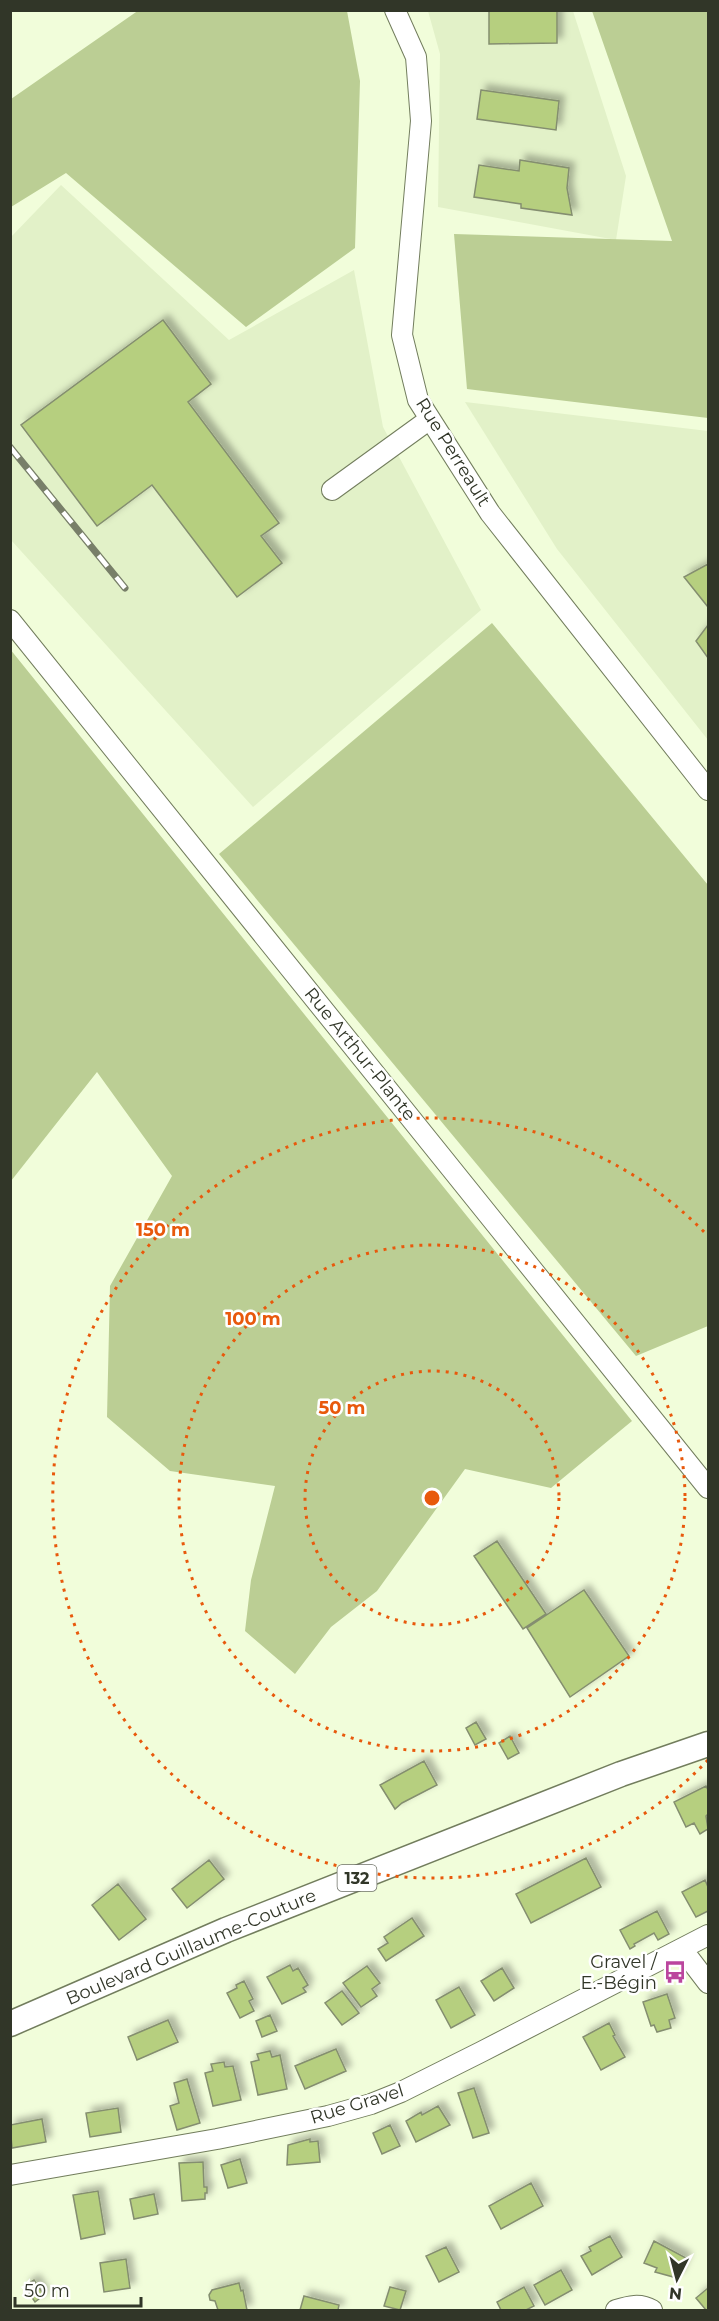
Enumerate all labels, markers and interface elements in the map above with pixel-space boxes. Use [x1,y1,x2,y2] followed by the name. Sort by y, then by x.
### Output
[411,394,495,510] street label: Rue Perreault
[300,983,421,1125] street label: Rue Arthur-Plante
[136,1219,190,1241] text: 150 m
[225,1308,281,1330] text: 100 m
[319,1397,365,1419] text: 50 m
[422,1488,442,1508] centre of rings
[338,1865,376,1891] road number: 132
[63,1884,320,2010] street label: Boulevard Guillaume-Couture
[580,1951,658,1994] place label: Gravel / E.-Bégin
[662,1959,688,1985] bus stop icon: Gravel / E.-Bégin
[308,2079,406,2129] street label: Rue Gravel
[647,2249,707,2309] north arrow
[15,2270,141,2308] scale bar
[24,2280,70,2302] text: 50 m
[668,2283,683,2304] text: N

